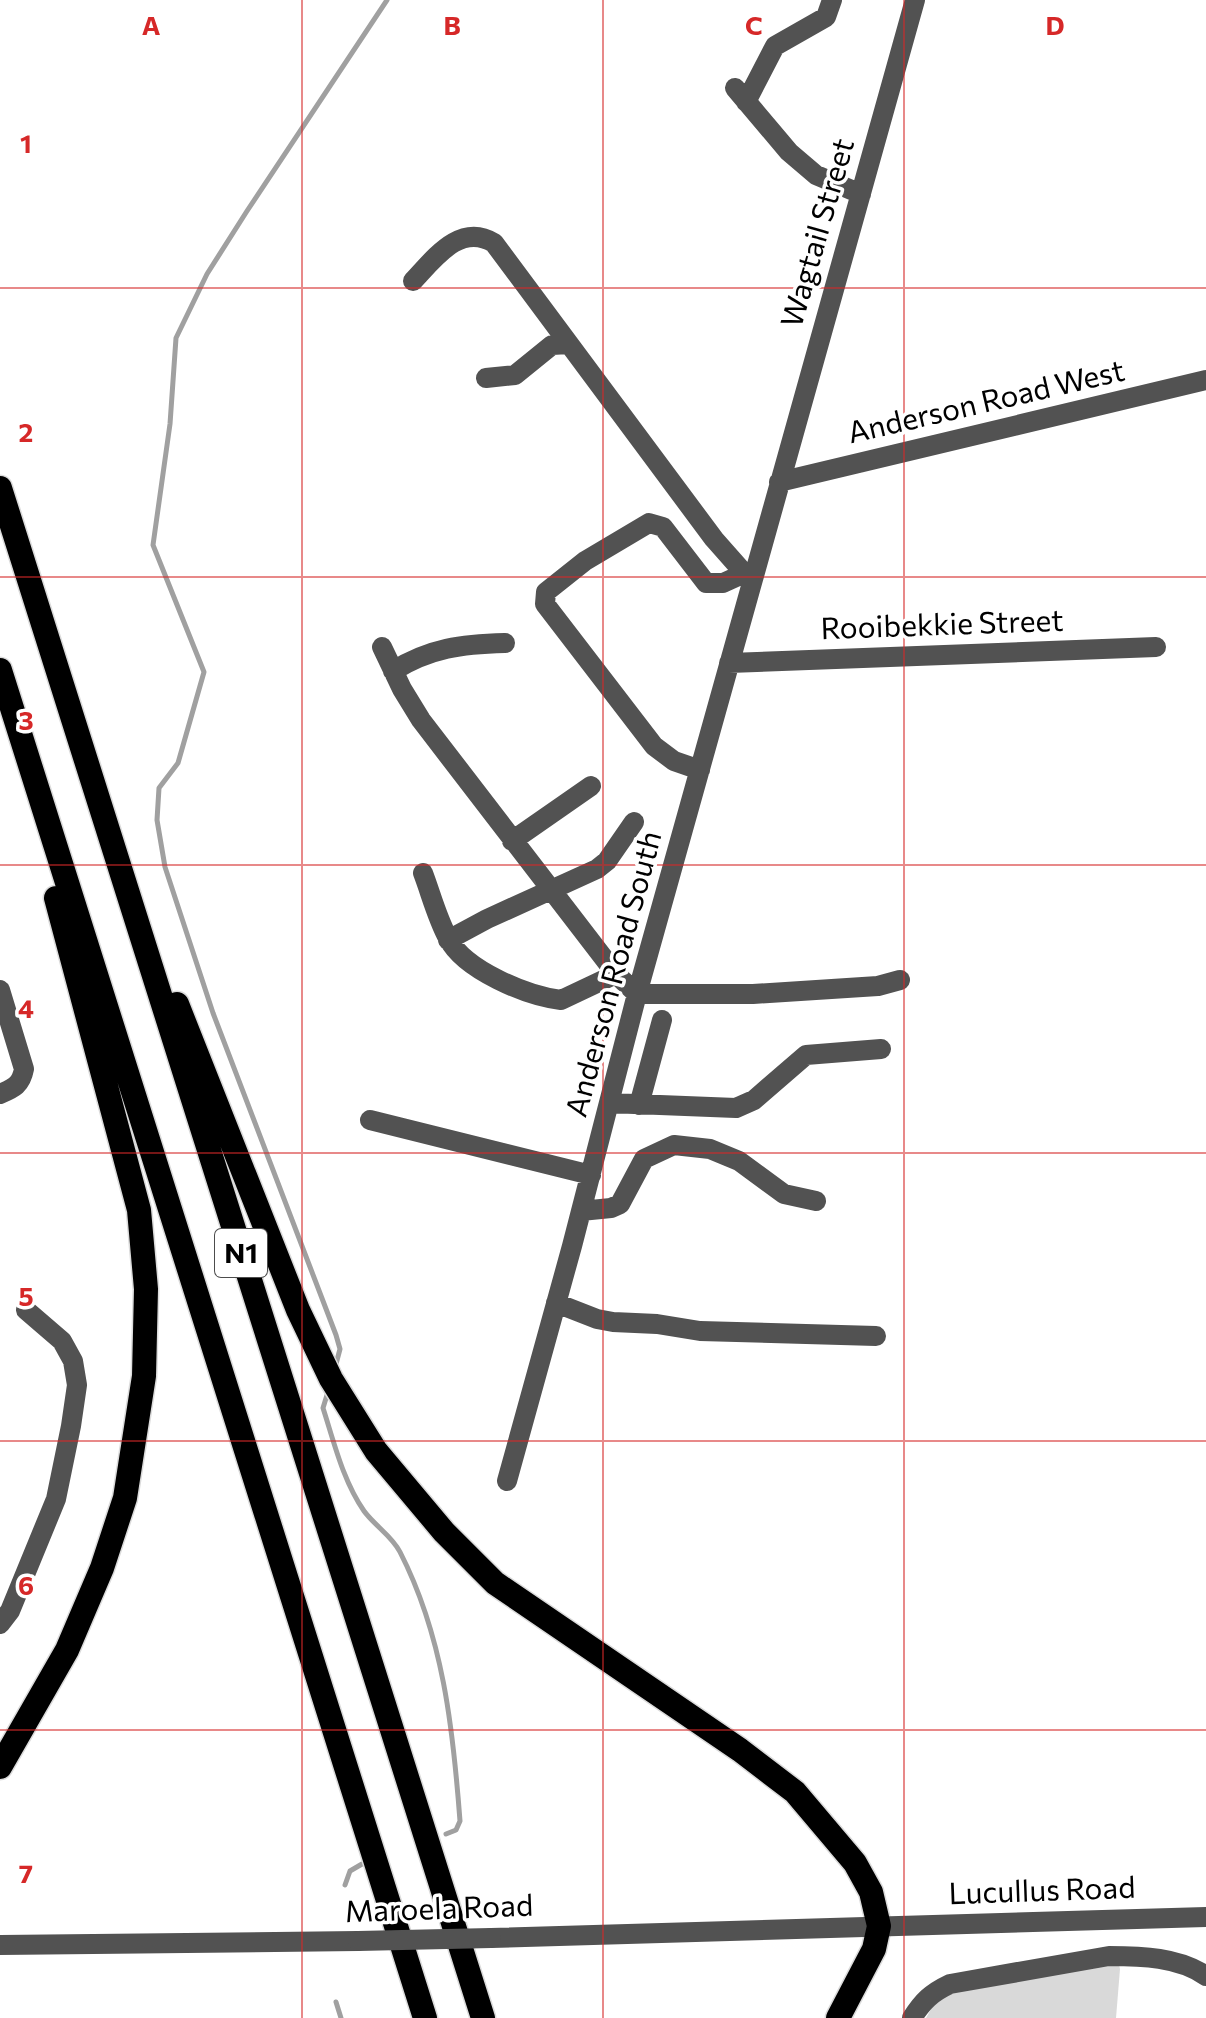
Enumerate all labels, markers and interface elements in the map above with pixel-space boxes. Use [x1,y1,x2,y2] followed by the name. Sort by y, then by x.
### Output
[142,9,161,40] text: A
[443,9,461,40] text: B
[745,9,763,40] text: C
[1045,9,1065,40] text: D
[20,127,32,158] text: 1
[771,134,860,331] street label: Wagtail Street
[843,350,1127,449] street label: Anderson Road West
[19,416,33,447] text: 2
[820,600,1064,645] street label: Rooibekkie Street
[18,704,34,735] text: 3
[556,826,668,1120] street label: Anderson Road South
[18,992,34,1023] text: 4
[215,1229,267,1277] road number: N1
[18,1280,34,1311] text: 5
[18,1569,34,1600] text: 6
[19,1857,33,1888] text: 7
[948,1867,1136,1910] street label: Lucullus Road
[344,1885,534,1928] street label: Maroela Road

